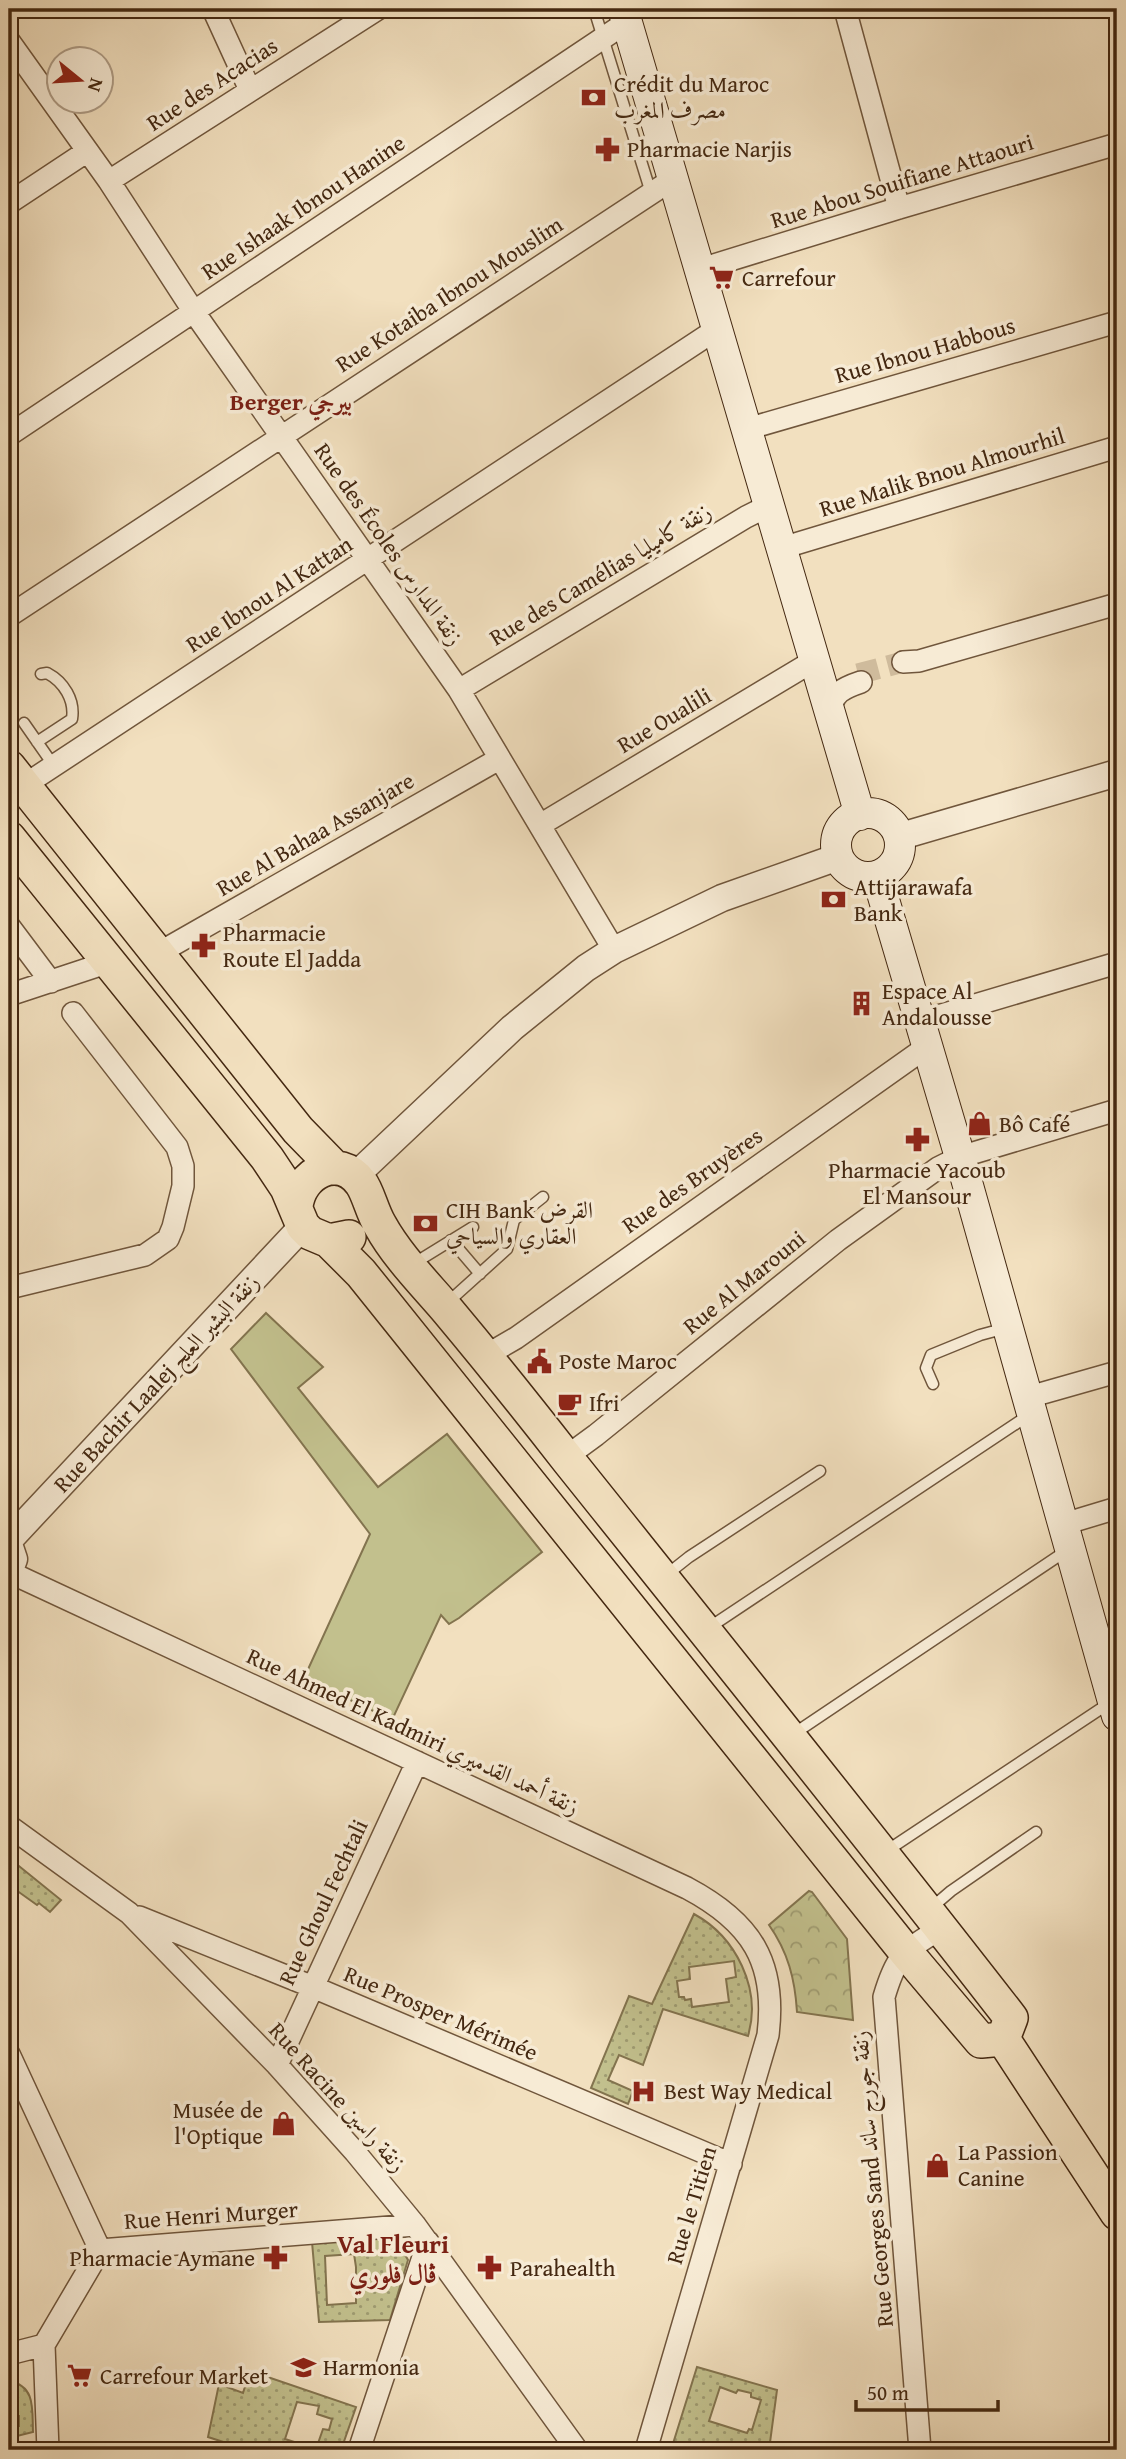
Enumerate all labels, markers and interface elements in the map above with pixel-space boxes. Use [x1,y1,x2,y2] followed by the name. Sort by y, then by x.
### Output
[140,29,284,138] street label: Rue des Acacias
[46,46,116,116] north arrow
[614,67,769,126] place label: Crédit du Maroc مصرف المغرب
[81,75,111,96] text: N
[580,83,608,111] bank icon: Crédit du Maroc مصرف المغرب
[766,125,1037,236] street label: Rue Abou Souifiane Attaouri
[194,126,411,287] street label: Rue Ishaak Ibnou Hanine
[627,132,792,165] place label: Pharmacie Narjis
[593,135,621,163] pharmacy icon: Pharmacie Narjis
[329,207,569,380] street label: Rue Kotaiba Ibnou Mouslim
[742,261,836,294] place label: Carrefour
[708,264,736,292] supermarket icon: Carrefour
[831,308,1019,391] street label: Rue Ibnou Habbous
[230,384,352,421] district label: Berger بيرجي
[815,418,1069,525] street label: Rue Malik Bnou Almourhil
[307,436,472,652] street label: Rue des Écoles زنقة المدارس
[483,494,717,653] street label: Rue des Camélias زنقة كاميليا
[179,527,359,660] street label: Rue Ibnou Al Kattan
[610,678,717,761] street label: Rue Oualili
[210,763,420,904] street label: Rue Al Bahaa Assanjare
[854,870,973,929] place label: Attijarawafa Bank
[820,886,848,914] bank icon: Attijarawafa Bank
[223,916,361,975] place label: Pharmacie Route El Jadda
[189,932,217,960] pharmacy icon: Pharmacie Route El Jadda
[882,974,992,1033] place label: Espace Al Andalousse
[848,990,876,1018] building icon: Espace Al Andalousse
[999,1107,1070,1140] place label: Bô Café
[965,1110,993,1138] shop icon: Bô Café
[615,1119,769,1240] street label: Rue des Bruyères
[903,1126,931,1154] pharmacy icon: Pharmacie Yacoub El Mansour
[828,1153,1006,1212] place label: Pharmacie Yacoub El Mansour
[446,1193,593,1255] place label: CIH Bank القرض العقاري والسياحي
[412,1209,440,1237] bank icon: CIH Bank القرض العقاري والسياحي
[675,1222,812,1341] street label: Rue Al Marouni
[45,1266,270,1503] street label: Rue Bachir Laalej زنقة البشير العلج
[559,1344,677,1377] place label: Poste Maroc
[525,1347,553,1375] public building icon: Poste Maroc
[589,1386,619,1419] place label: Ifri
[555,1389,583,1417] cafe icon: Ifri
[240,1639,585,1825] street label: Rue Ahmed El Kadmiri زنقة أحمد القدميري
[270,1813,375,1990] street label: Rue Ghoul Fechtali
[339,1957,543,2068] street label: Rue Prosper Mérimée
[262,2014,415,2179] street label: Rue Racine زنقة راسين
[842,2029,906,2329] street label: Rue Georges Sand زنقة جورج ساند
[664,2074,832,2107] place label: Best Way Medical
[630,2077,658,2105] hospital icon: Best Way Medical
[173,2093,263,2152] place label: Musée de l'Optique
[269,2109,297,2137] shop icon: Musée de l'Optique
[958,2135,1058,2194] place label: La Passion Canine
[657,2142,724,2268] street label: Rue le Titien
[924,2151,952,2179] shop icon: La Passion Canine
[123,2192,299,2237] street label: Rue Henri Murger
[337,2224,449,2296] district label: Val Fleuri ڤال فلوري
[70,2241,255,2274] place label: Pharmacie Aymane
[261,2244,289,2272] pharmacy icon: Pharmacie Aymane
[510,2251,616,2284] place label: Parahealth
[476,2254,504,2282] pharmacy icon: Parahealth
[323,2350,420,2383] place label: Harmonia
[289,2353,317,2381] school or university icon: Harmonia
[100,2359,268,2392] place label: Carrefour Market
[66,2362,94,2390] supermarket icon: Carrefour Market
[856,2368,998,2412] scale bar
[867,2377,909,2408] text: 50 m

